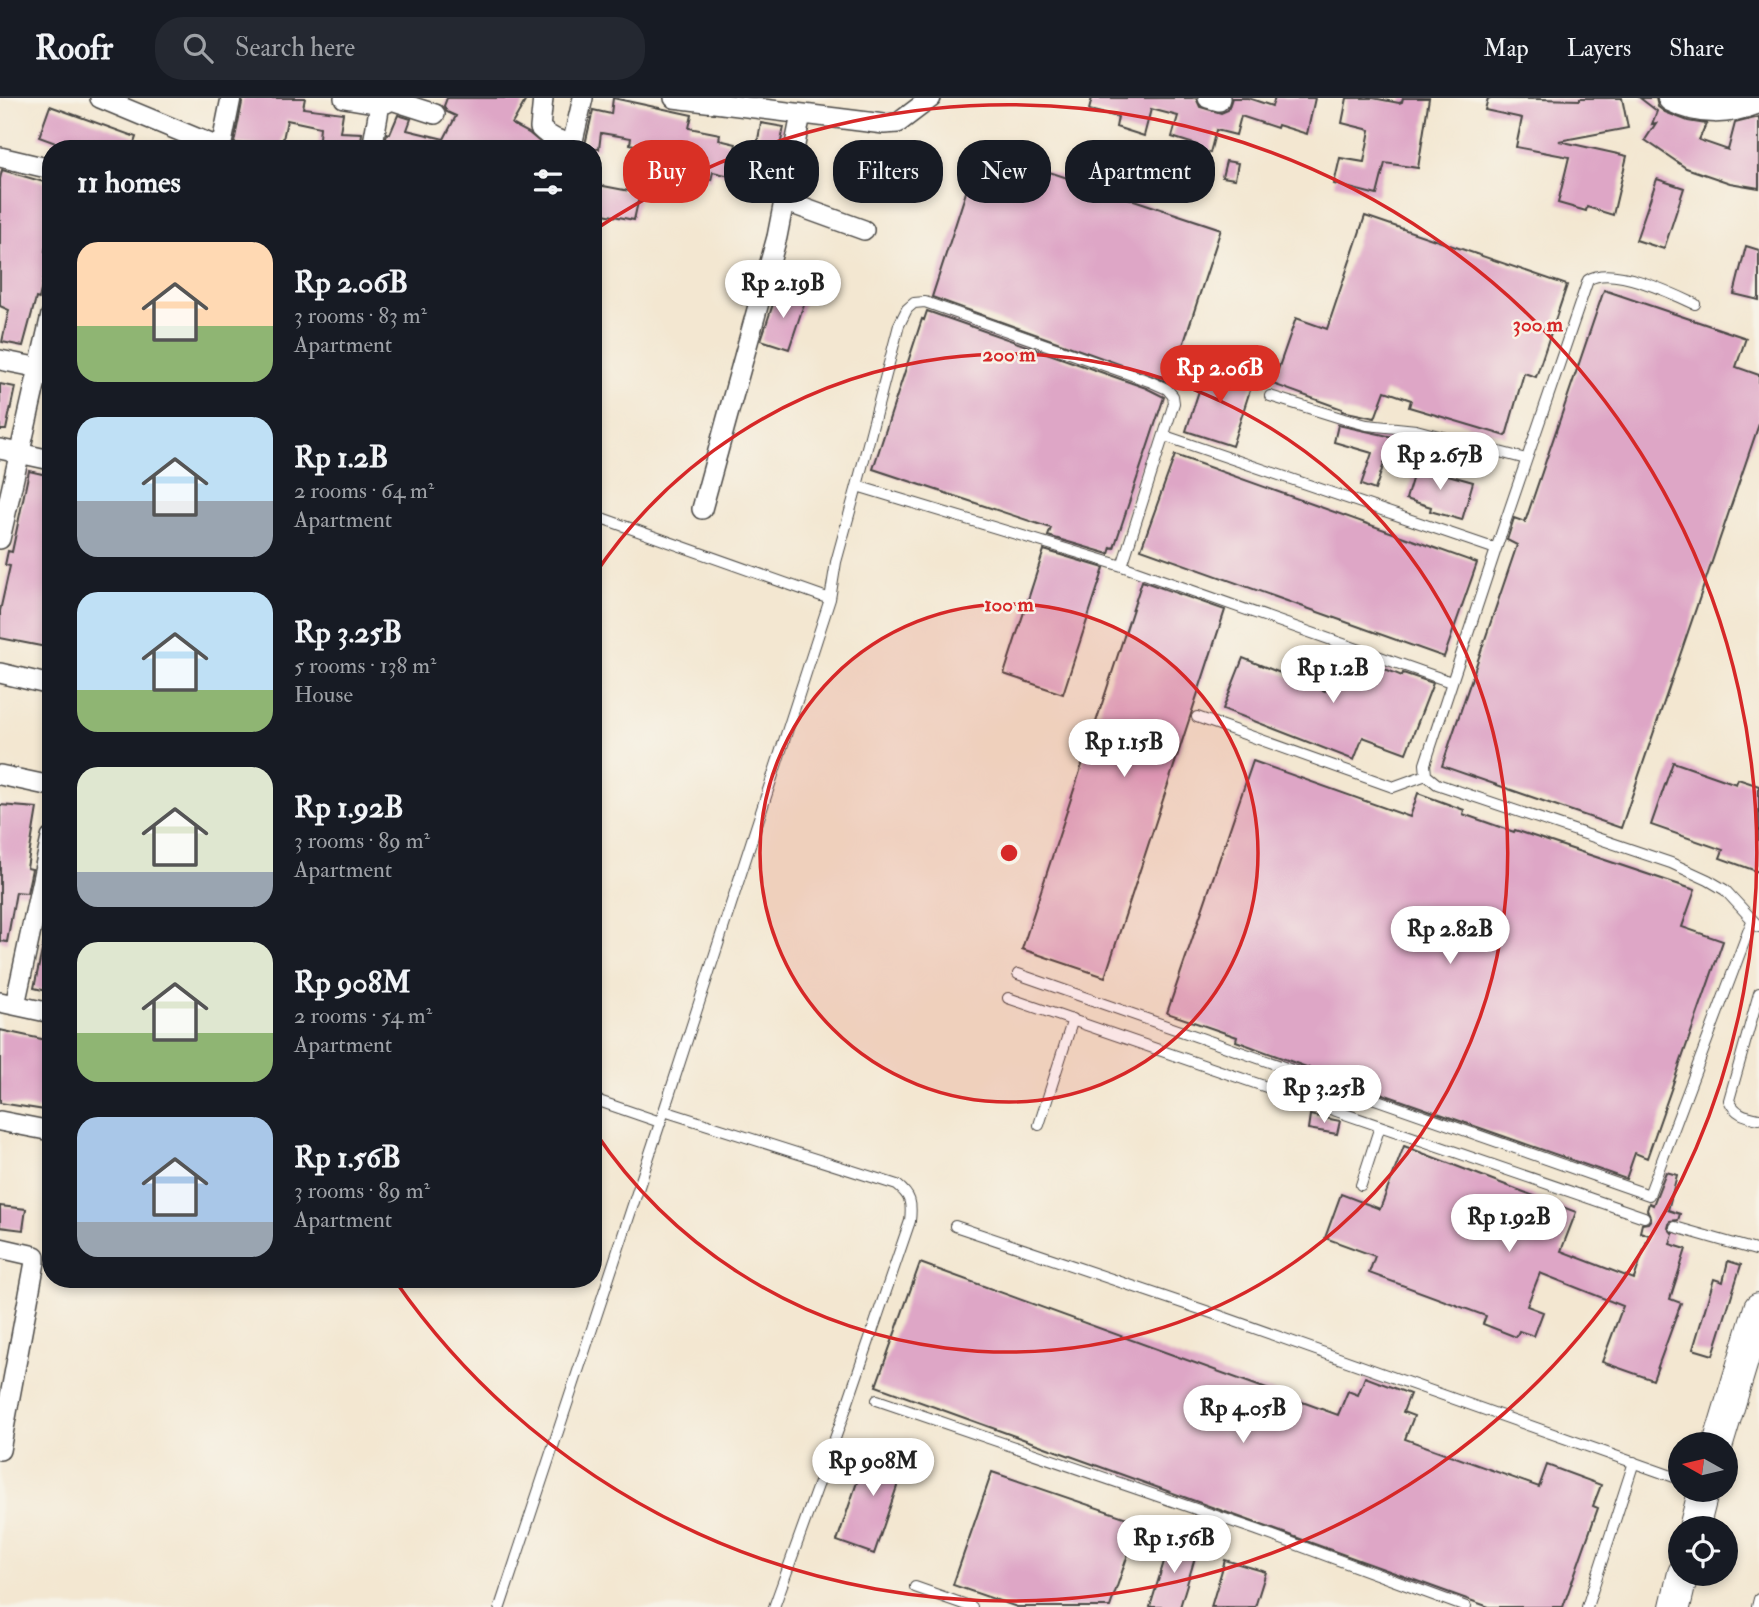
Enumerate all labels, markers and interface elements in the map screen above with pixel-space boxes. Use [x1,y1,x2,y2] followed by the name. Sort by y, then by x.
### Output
[155,17,645,80] search box
[35,28,113,69] text: Roofr
[179,29,217,67] icon: search
[235,32,355,64] text: Search here
[1484,33,1529,64] text: Map
[1567,33,1631,64] text: Layers
[1669,33,1724,64] text: Share
[623,140,710,203] chip: Buy
[724,140,819,203] chip: Rent
[833,140,943,203] chip: Filters
[957,140,1051,203] chip: New
[1065,140,1215,203] chip: Apartment
[529,163,567,201] icon: filters
[77,164,181,201] text: 11 homes
[711,260,855,320] pin: Rp 2.19B
[294,264,408,301] text: Rp 2.06B
[741,268,825,297] text: Rp 2.19B
[133,270,217,354] icon: home
[294,301,427,330] text: 3 rooms · 83 m²
[1513,311,1564,338] text: 300 m
[294,330,392,359] text: Apartment
[983,341,1036,368] text: 200 m
[1148,345,1292,405] pin: Rp 2.06B
[1176,353,1264,382] text: Rp 2.06B
[1368,432,1512,492] pin: Rp 2.67B
[294,439,388,476] text: Rp 1.2B
[1397,440,1483,469] text: Rp 2.67B
[133,445,217,529] icon: home
[294,476,434,505] text: 2 rooms · 64 m²
[294,505,392,534] text: Apartment
[984,591,1035,618] text: 100 m
[294,614,402,651] text: Rp 3.25B
[133,620,217,704] icon: home
[1268,646,1398,705] pin: Rp 1.2B
[294,651,437,680] text: 5 rooms · 138 m²
[1297,653,1369,682] text: Rp 1.2B
[294,680,353,709] text: House
[1052,720,1196,779] pin: Rp 1.15B
[1085,727,1163,756] text: Rp 1.15B
[294,789,404,826] text: Rp 1.92B
[133,795,217,879] icon: home
[294,826,430,855] text: 3 rooms · 89 m²
[997,841,1021,865] centre of rings
[294,855,392,884] text: Apartment
[1378,906,1522,966] pin: Rp 2.82B
[1407,914,1493,943] text: Rp 2.82B
[294,964,411,1001] text: Rp 908M
[133,970,217,1054] icon: home
[294,1001,432,1030] text: 2 rooms · 54 m²
[294,1030,392,1059] text: Apartment
[1252,1066,1396,1125] pin: Rp 3.25B
[1283,1073,1366,1102] text: Rp 3.25B
[294,1139,401,1176] text: Rp 1.56B
[133,1145,217,1229] icon: home
[294,1176,430,1205] text: 3 rooms · 89 m²
[1437,1194,1581,1254] pin: Rp 1.92B
[1467,1202,1551,1231] text: Rp 1.92B
[294,1205,392,1234] text: Apartment
[1171,1386,1315,1445] pin: Rp 4.05B
[1199,1393,1287,1422] text: Rp 4.05B
[1668,1432,1738,1502] north arrow
[1668,1432,1738,1586] map controls
[808,1438,938,1498] pin: Rp 908M
[828,1446,918,1475] text: Rp 908M
[1102,1516,1246,1575] pin: Rp 1.56B
[1668,1516,1738,1586] button: locate
[1133,1523,1215,1552] text: Rp 1.56B

